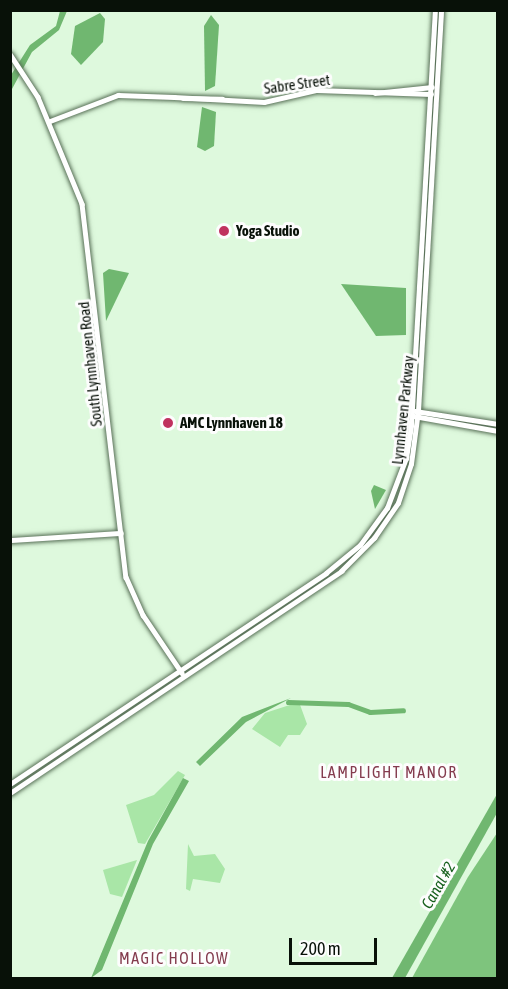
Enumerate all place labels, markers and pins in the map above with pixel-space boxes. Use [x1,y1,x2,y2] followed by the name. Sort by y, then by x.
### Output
[236,222,299,240] place label: Yoga Studio
[217,224,231,238] marker: Yoga Studio
[180,414,283,432] place label: AMC Lynnhaven 18
[161,416,175,430] marker: AMC Lynnhaven 18

